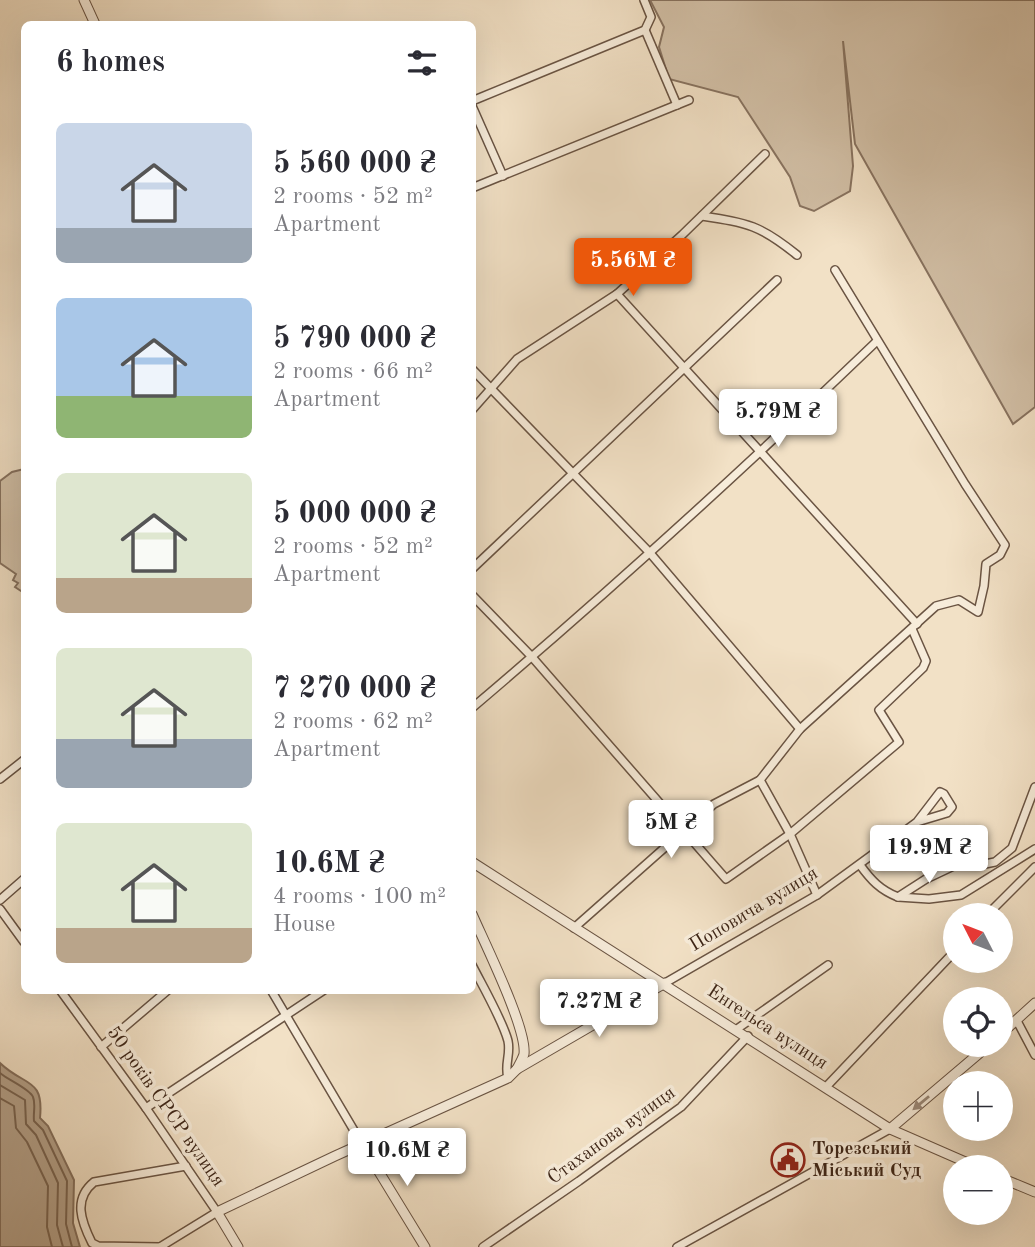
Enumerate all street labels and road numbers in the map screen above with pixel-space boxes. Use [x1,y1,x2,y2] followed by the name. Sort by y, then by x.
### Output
[687,864,822,956] street label: Поповича вулиця
[703,982,831,1074] street label: Енгельса вулиця
[103,1023,228,1191] street label: 50 років СРСР вулиця
[545,1084,679,1188] street label: Стаханова вулиця

